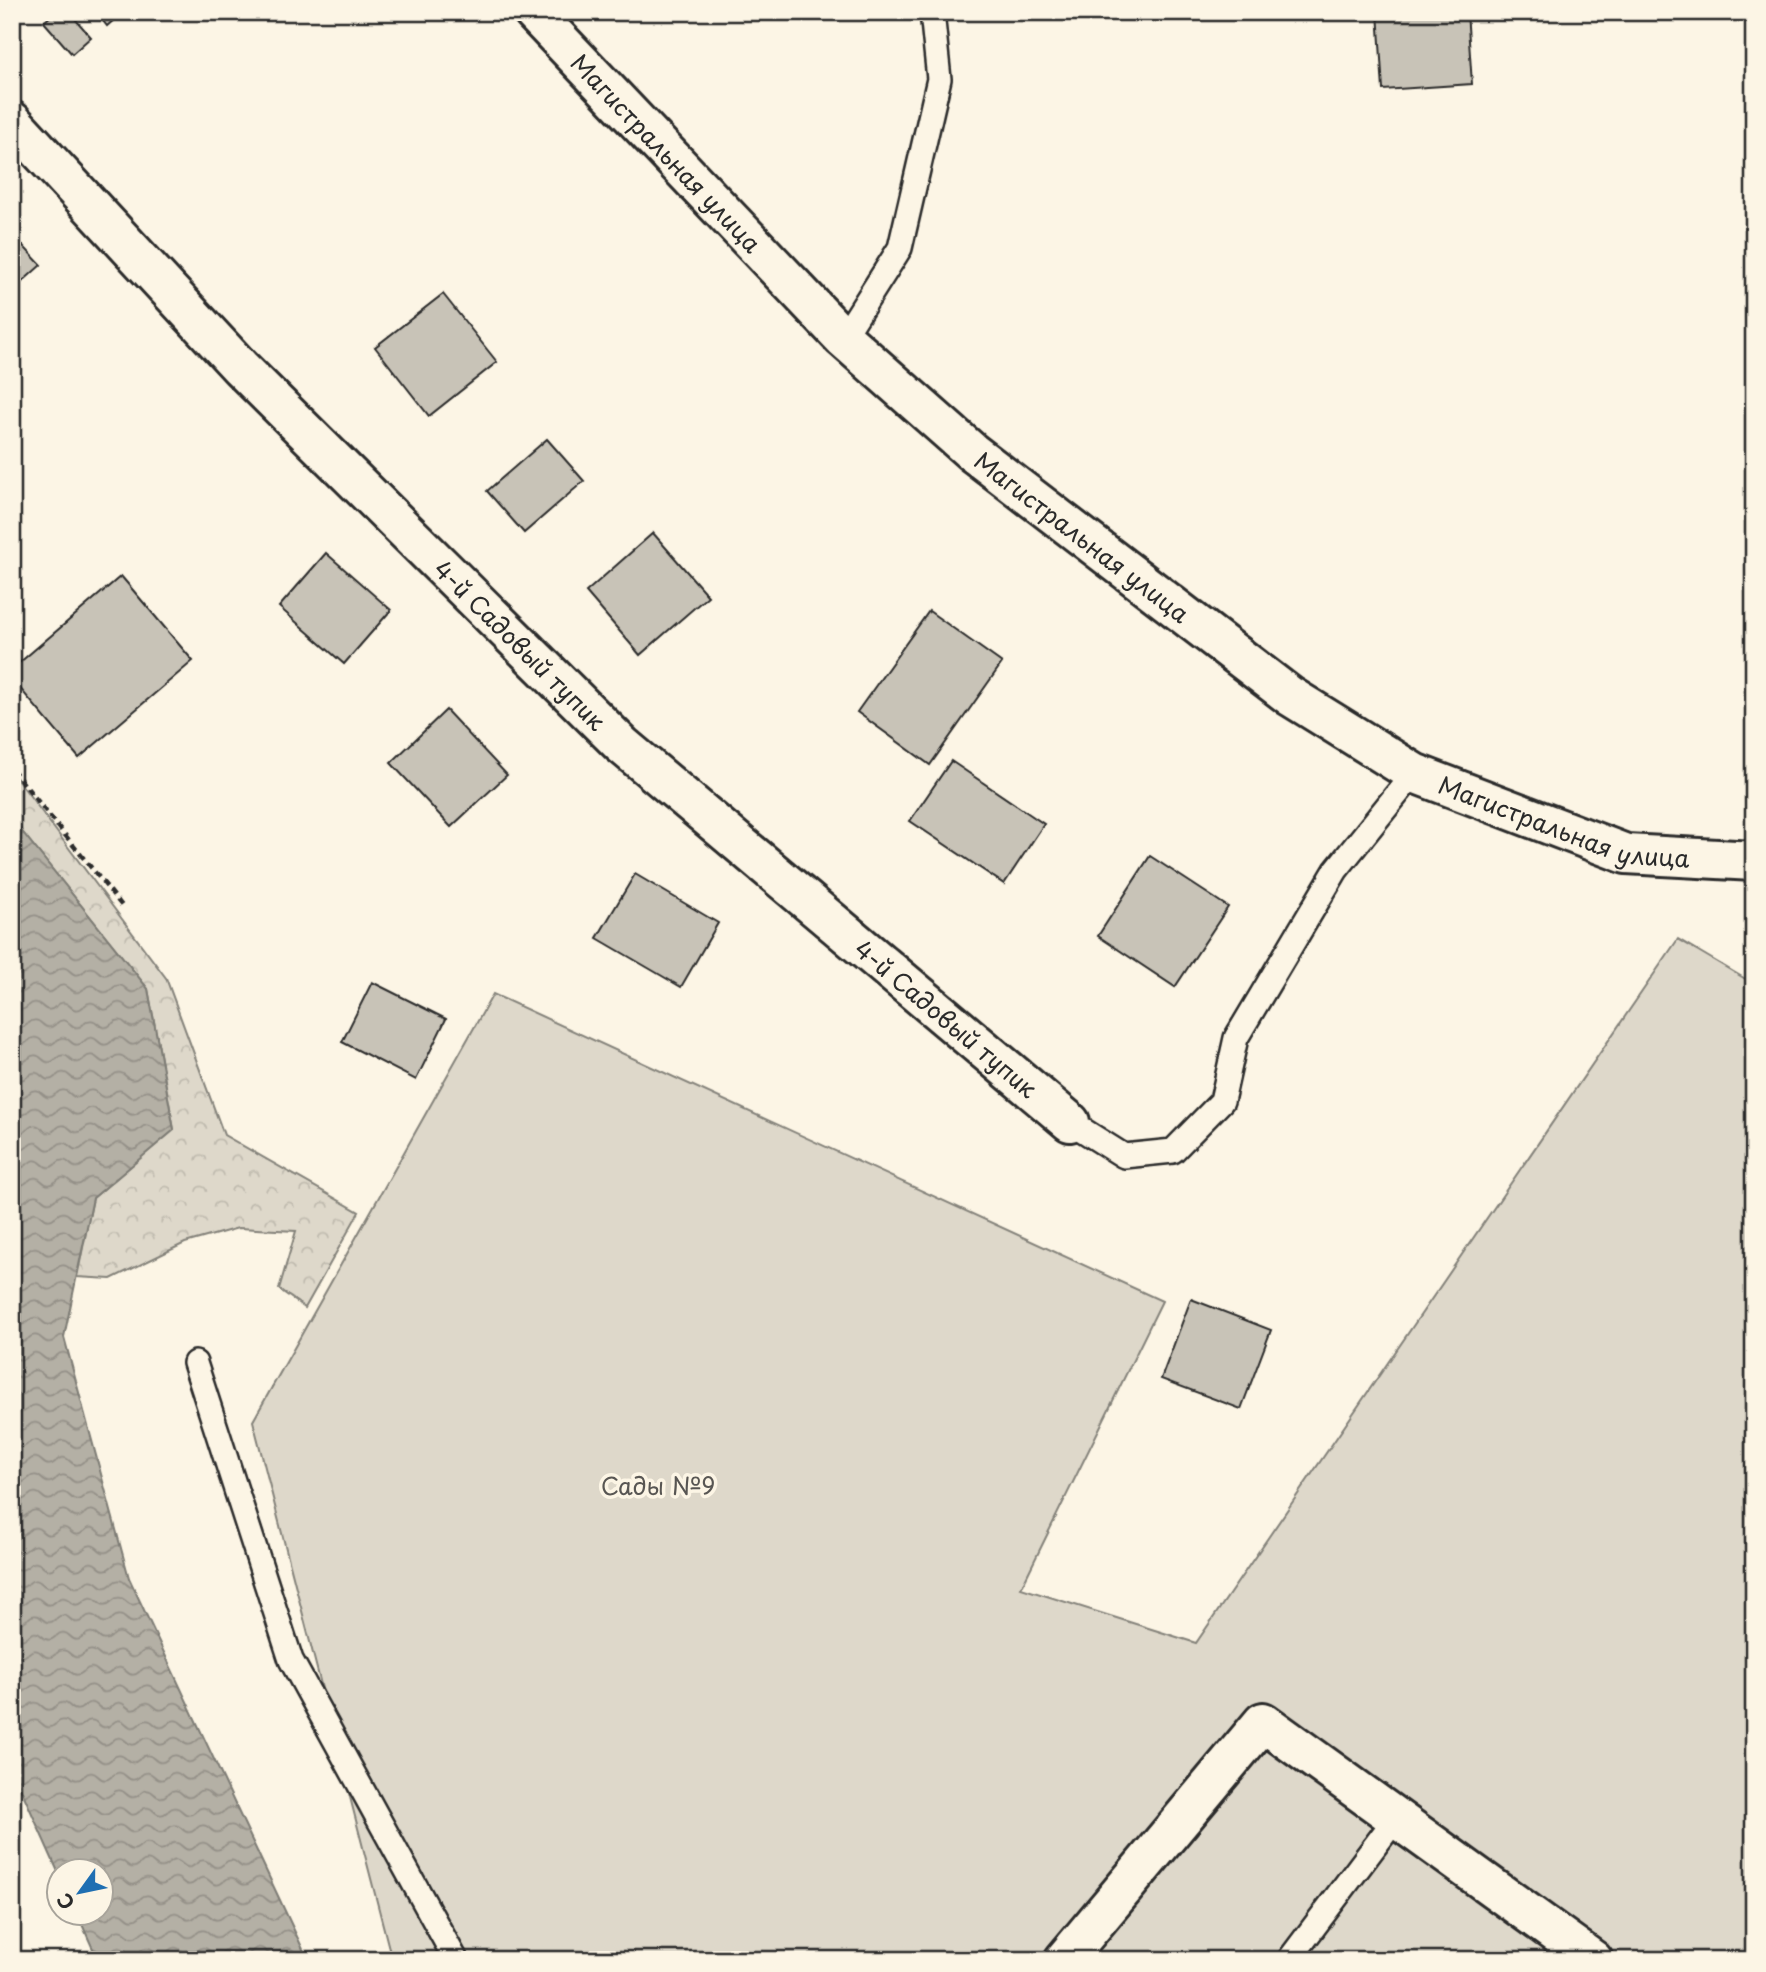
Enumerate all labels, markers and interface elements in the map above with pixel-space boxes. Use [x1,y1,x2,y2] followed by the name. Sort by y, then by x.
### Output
[563,45,770,260] street label: Магистральная улица
[967,442,1198,631] street label: Магистральная улица
[426,551,615,738] street label: 4-й Садовый тупик
[1434,766,1691,875] street label: Магистральная улица
[847,931,1046,1106] street label: 4-й Садовый тупик
[601,1467,715,1503] park label: Сады №9
[46,1856,116,1926] north arrow
[49,1888,81,1915] text: С

